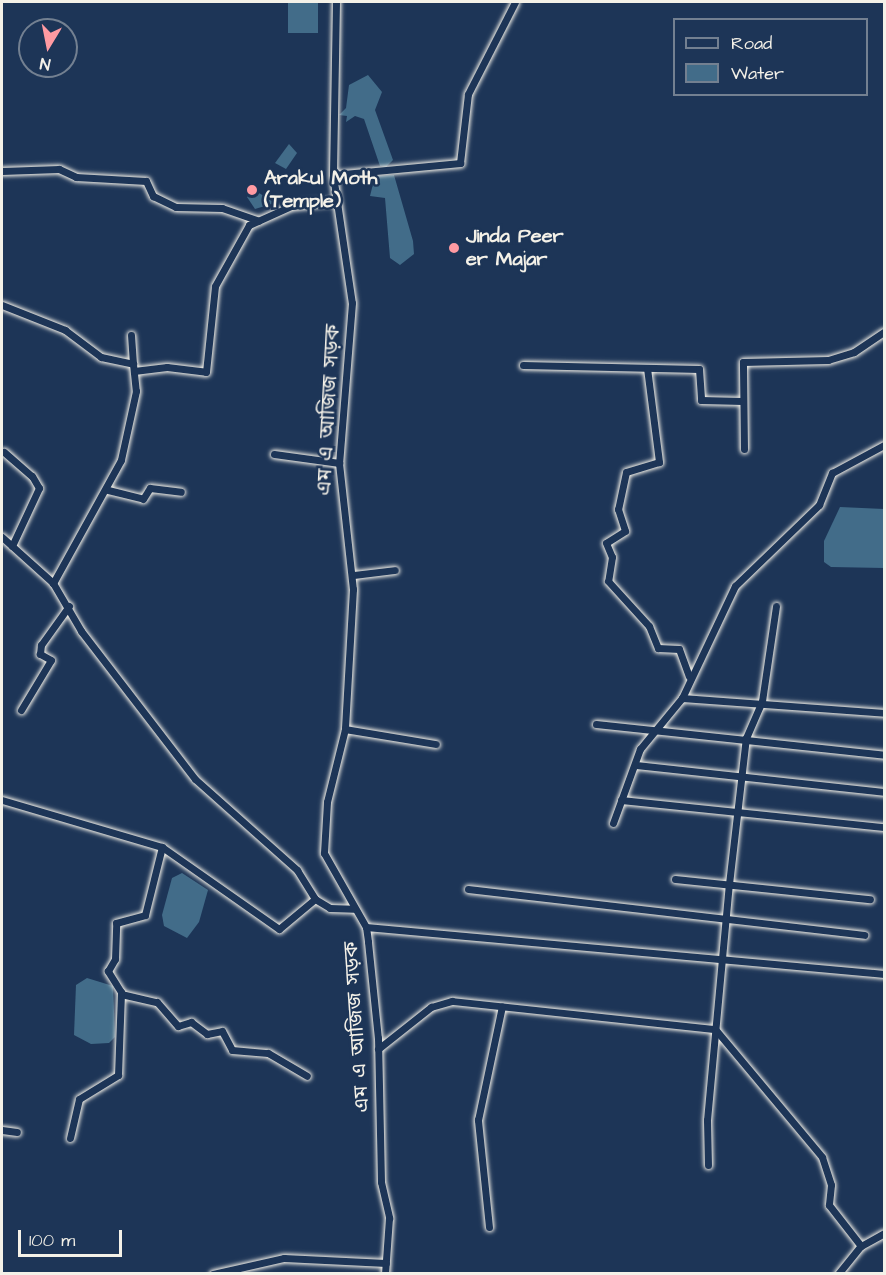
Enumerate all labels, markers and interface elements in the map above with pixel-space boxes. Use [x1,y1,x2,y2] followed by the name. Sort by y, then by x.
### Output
[18,18,78,78] north arrow
[673,18,868,96] legend
[731,31,772,56] text: Road
[38,52,52,75] text: N
[731,61,784,86] text: Water
[264,166,377,213] place label: Arakul Moth (Temple)
[245,183,259,197] marker: Arakul Moth (Temple)
[466,225,563,272] place label: Jinda Peer er Majar
[447,241,461,255] marker: Jinda Peer er Majar
[313,324,345,496] street label: এম এ আজিজ সড়ক
[339,941,375,1113] street label: এম এ আজিজ সড়ক
[21,1218,124,1256] scale bar
[29,1228,75,1253] text: 100 m

